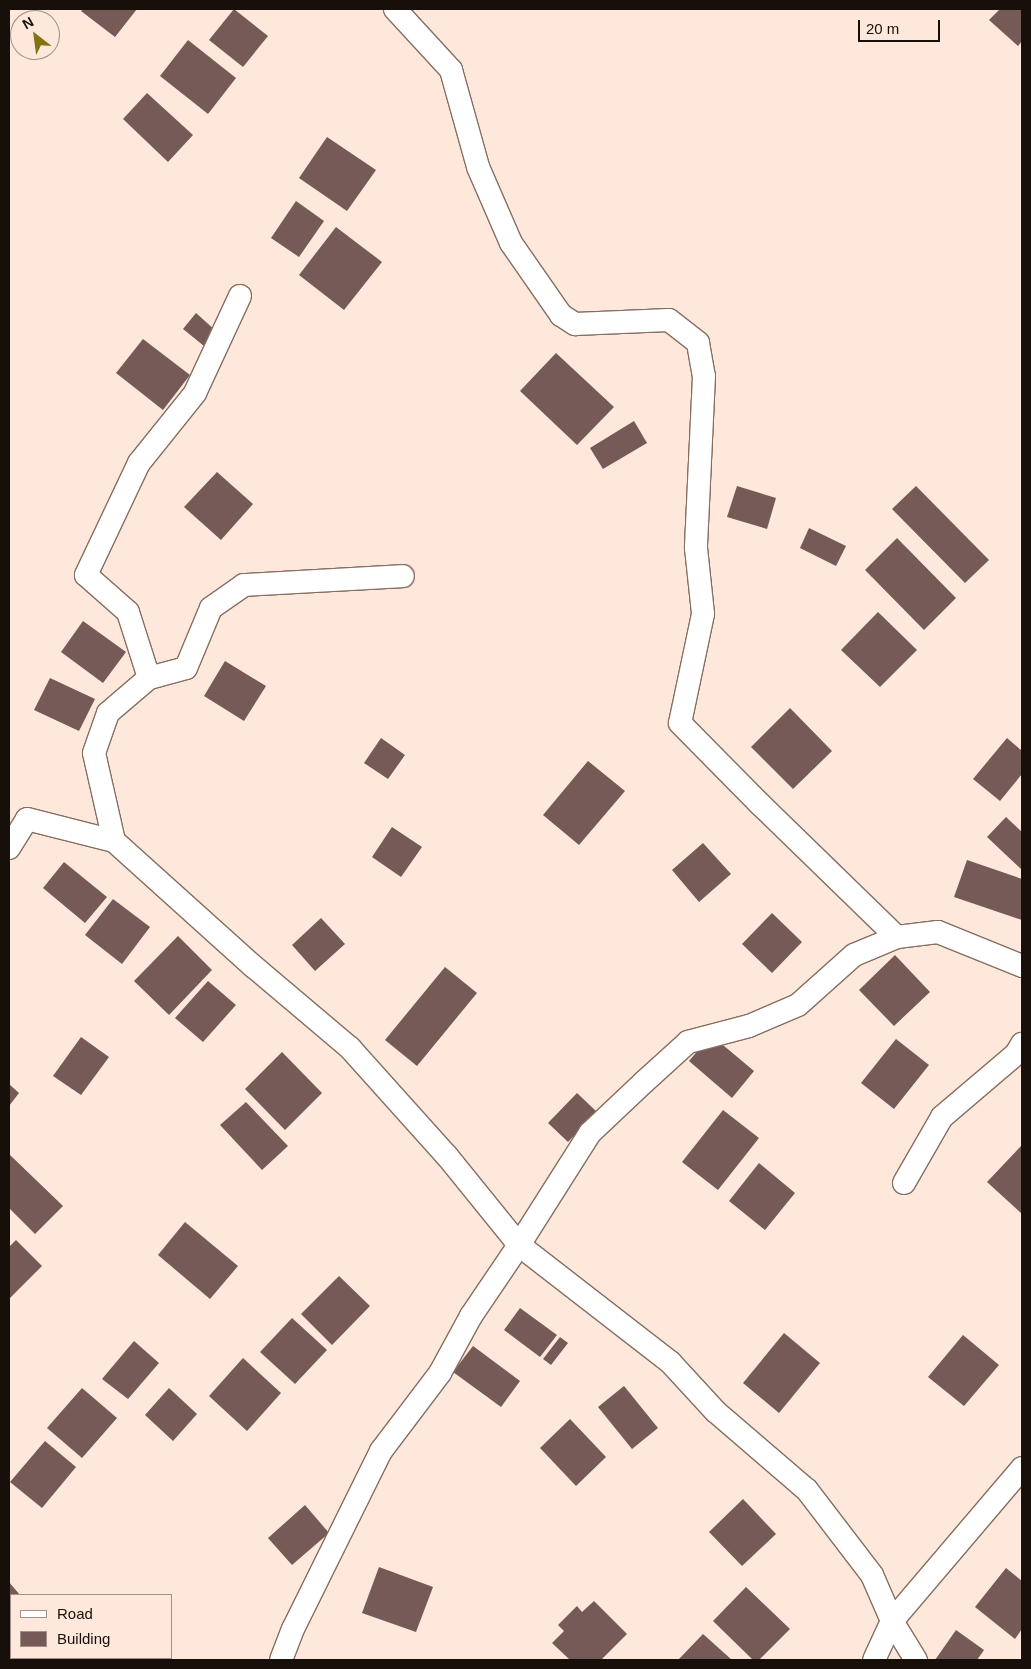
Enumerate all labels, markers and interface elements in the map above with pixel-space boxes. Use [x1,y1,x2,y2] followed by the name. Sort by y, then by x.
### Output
[10,10,60,60] north arrow
[861,10,944,42] scale bar
[20,13,36,32] text: N
[866,20,899,37] text: 20 m
[10,1594,172,1659] legend
[57,1605,93,1622] text: Road
[57,1630,110,1647] text: Building

